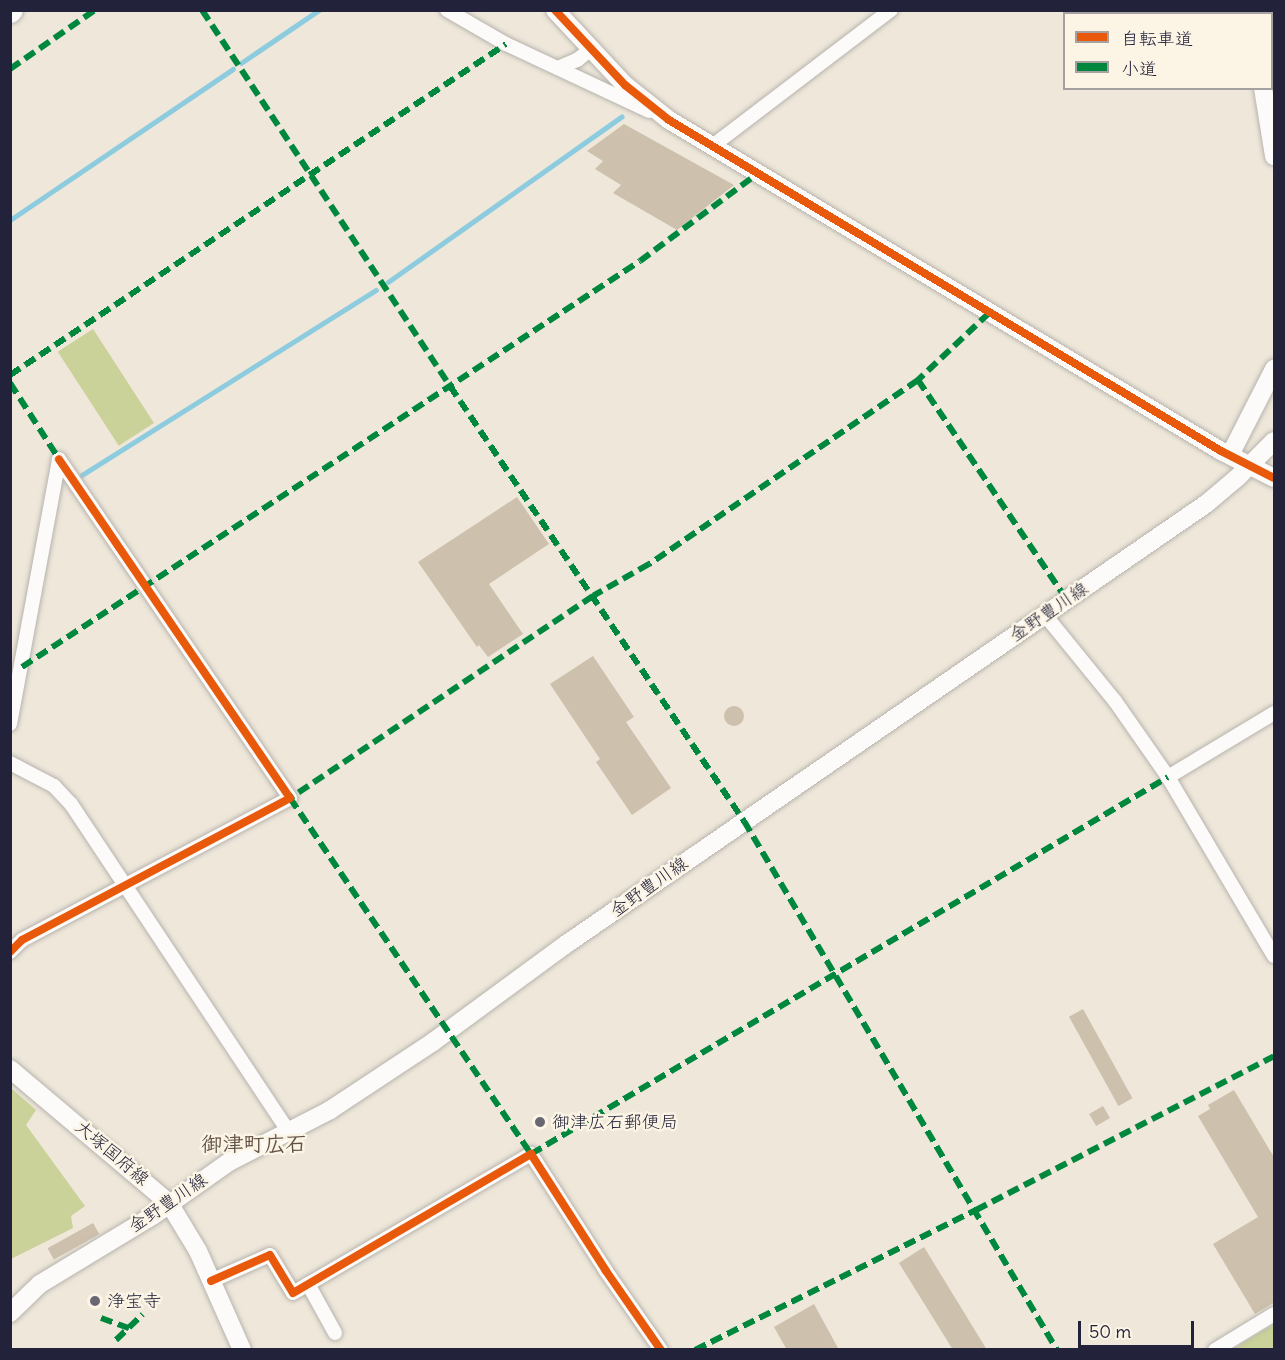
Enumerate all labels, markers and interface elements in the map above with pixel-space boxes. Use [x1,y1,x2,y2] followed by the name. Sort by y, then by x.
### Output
[1063,12,1273,90] legend
[1121,27,1193,50] text: 自転車道
[1121,57,1157,80] text: 小道
[1006,578,1092,646] street label: 金野豊川線
[606,852,692,922] street label: 金野豊川線
[552,1111,678,1133] place label: 御津広石郵便局
[533,1115,547,1129] marker: 御津広石郵便局
[71,1116,153,1190] street label: 大塚国府線
[202,1131,306,1157] district label: 御津町広石
[125,1169,211,1237] street label: 金野豊川線
[107,1290,161,1312] place label: 浄宝寺
[88,1294,102,1308] marker: 浄宝寺
[1081,1309,1196,1347] scale bar
[1089,1320,1131,1343] text: 50 m

